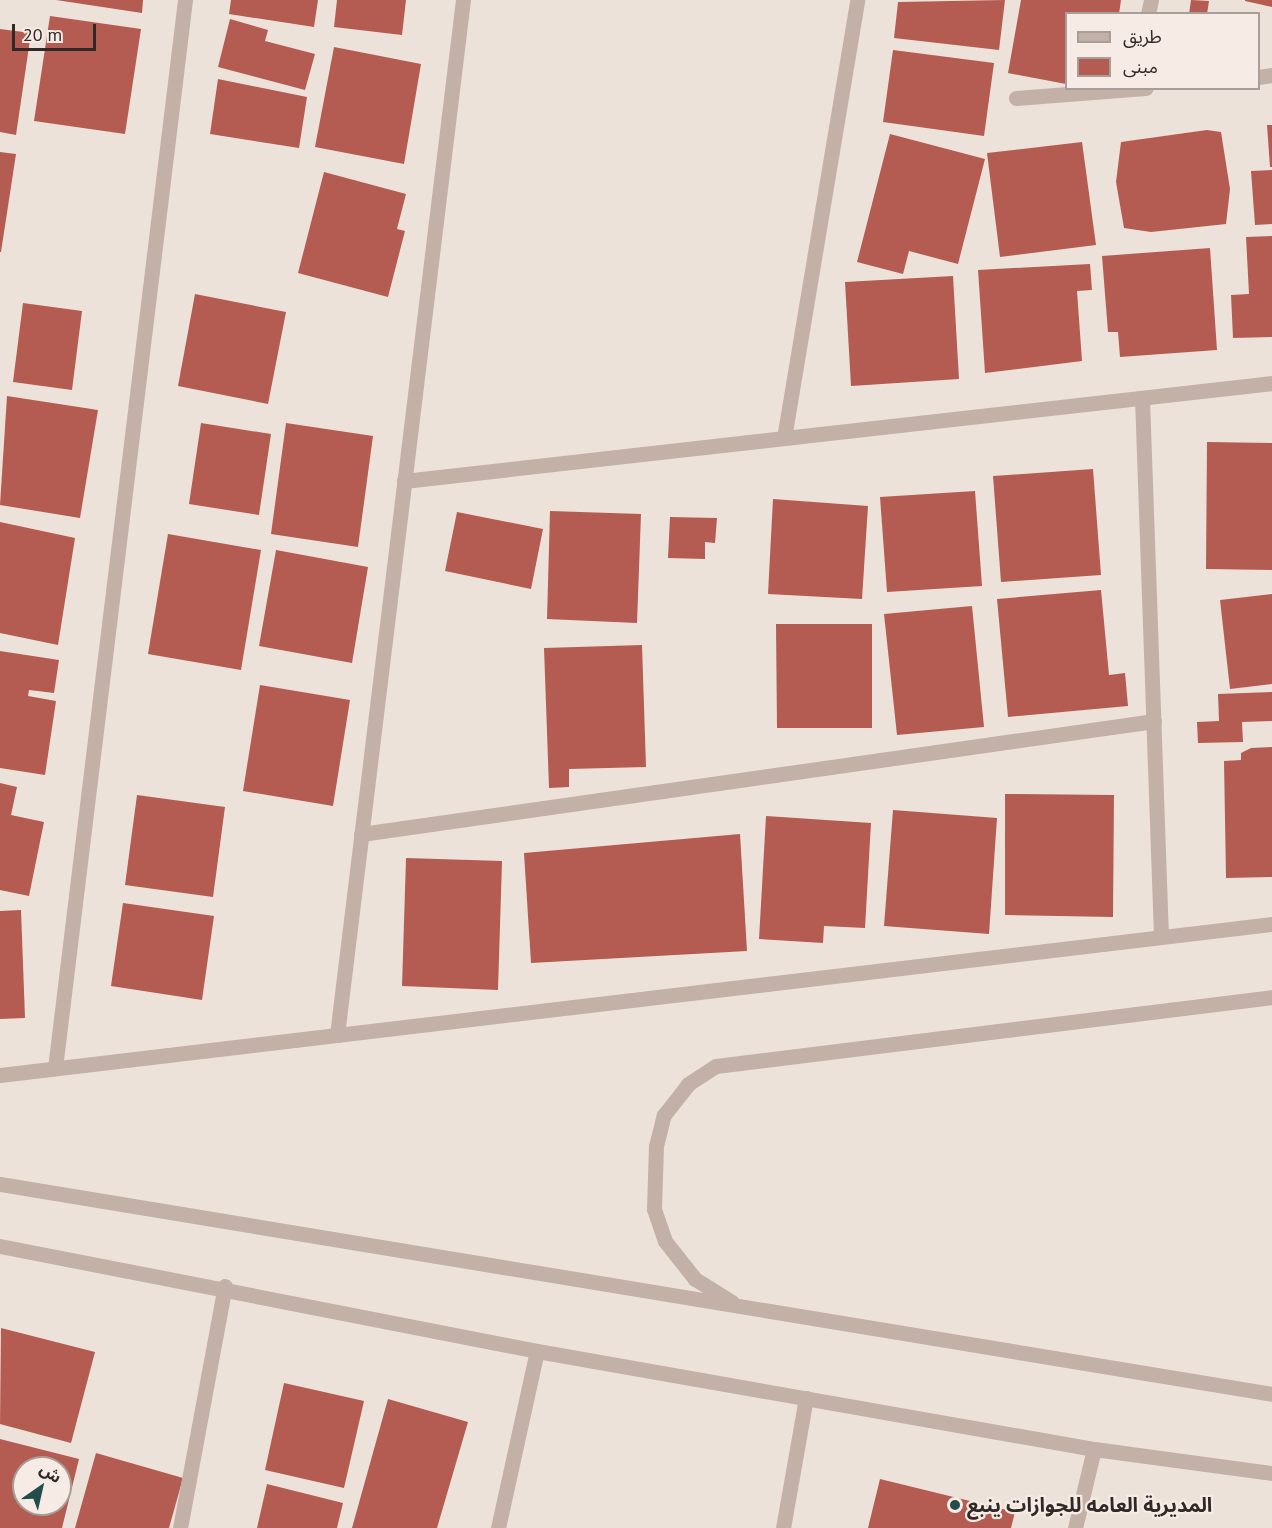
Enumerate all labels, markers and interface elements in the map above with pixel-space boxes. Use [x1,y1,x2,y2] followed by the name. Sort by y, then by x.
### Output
[15,12,99,50] scale bar
[1065,12,1260,90] legend
[23,23,62,46] text: 20 m
[1123,25,1162,48] text: طريق
[1123,55,1158,78] text: مبنى
[12,1456,72,1516] north arrow
[36,1458,66,1487] text: ش
[967,1493,1212,1517] place label: المديرية العامه للجوازات ينبع
[948,1498,962,1512] marker: المديرية العامه للجوازات ينبع

